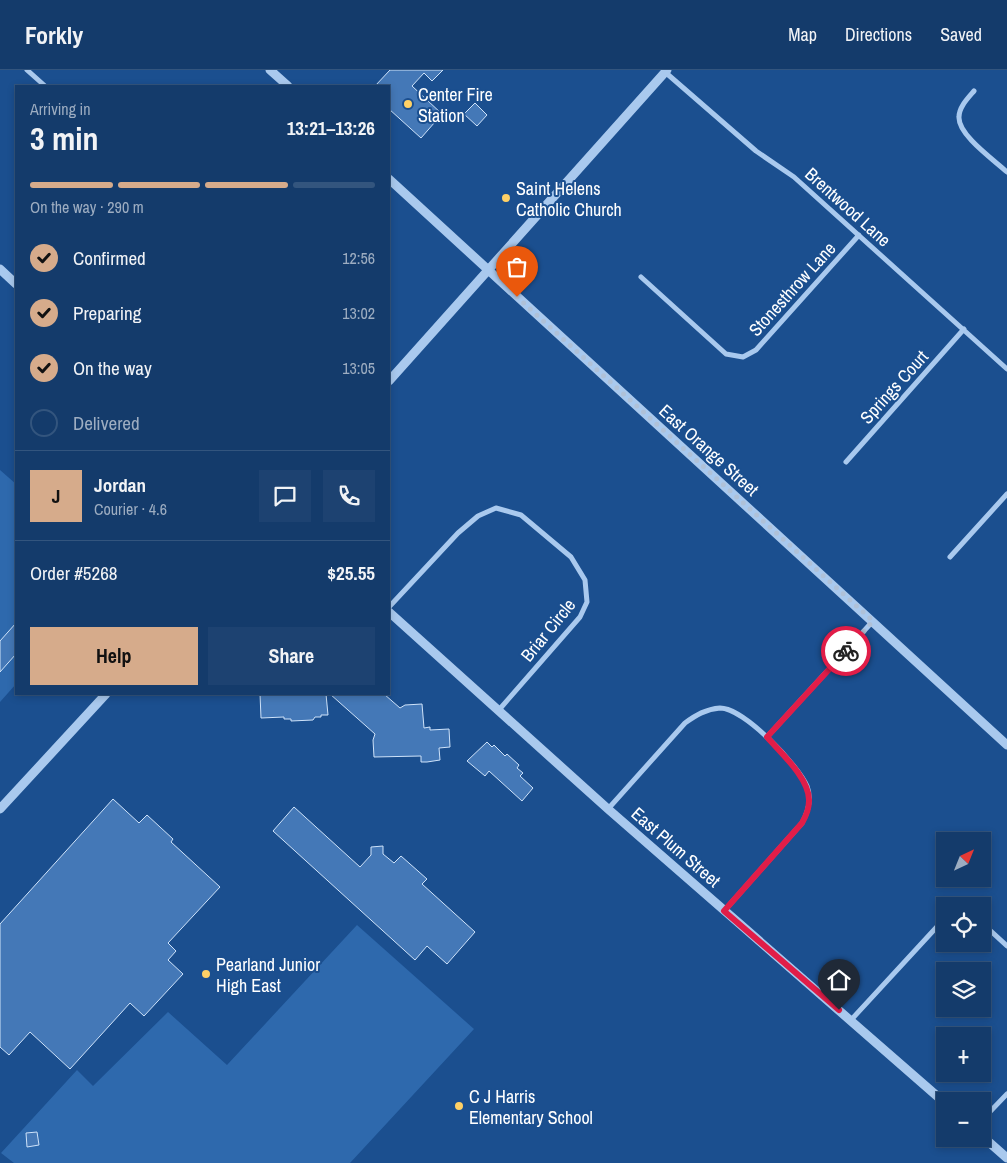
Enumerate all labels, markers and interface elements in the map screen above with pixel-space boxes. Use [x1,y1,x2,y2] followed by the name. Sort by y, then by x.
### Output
[25,19,83,51] text: Forkly
[788,22,817,47] text: Map
[845,22,912,47] text: Directions
[940,22,982,47] text: Saved
[418,82,493,128] place label: Center Fire Station
[30,98,91,120] text: Arriving in
[402,98,414,110] marker: Center Fire Station
[287,115,375,141] text: 13:21–13:26
[30,117,99,160] text: 3 min
[800,162,896,252] street label: Brentwood Lane
[516,176,622,222] place label: Saint Helens Catholic Church
[500,192,512,204] marker: Saint Helens Catholic Church
[30,196,144,218] text: On the way · 290 m
[743,236,841,342] street label: Stonesthrow Lane
[30,244,58,272] icon: check
[73,245,146,271] text: Confirmed
[496,246,538,297] pin
[342,247,375,269] text: 12:56
[503,253,531,281] icon: bag
[30,299,58,327] icon: check
[73,300,141,326] text: Preparing
[342,302,375,324] text: 13:02
[854,345,934,429] street label: Springs Court
[30,354,58,382] icon: check
[73,355,152,381] text: On the way
[342,357,375,379] text: 13:05
[654,398,764,502] street label: East Orange Street
[73,410,140,436] text: Delivered
[259,470,311,522] button: chat
[323,470,375,522] button: phone
[94,472,146,498] text: Jordan
[52,483,60,509] text: J
[94,498,167,520] text: Courier · 4.6
[30,560,117,586] text: Order #5268
[327,560,375,586] text: $25.55
[515,593,581,667] street label: Briar Circle
[821,626,871,676] courier
[30,627,198,685] button: Help
[208,627,375,685] button: Share
[832,637,860,665] icon: bike
[626,801,726,893] street label: East Plum Street
[936,832,991,888] north arrow
[936,832,991,1147] map controls
[936,897,991,952] button: locate
[216,952,320,998] place label: Pearland Junior High East
[818,959,860,1010] pin
[936,962,991,1017] button: layers
[825,966,853,994] icon: home
[200,968,212,980] marker: Pearland Junior High East
[936,1027,991,1082] button: +
[469,1084,593,1130] place label: C J Harris Elementary School
[936,1092,991,1147] button: −
[453,1100,465,1112] marker: C J Harris Elementary School

